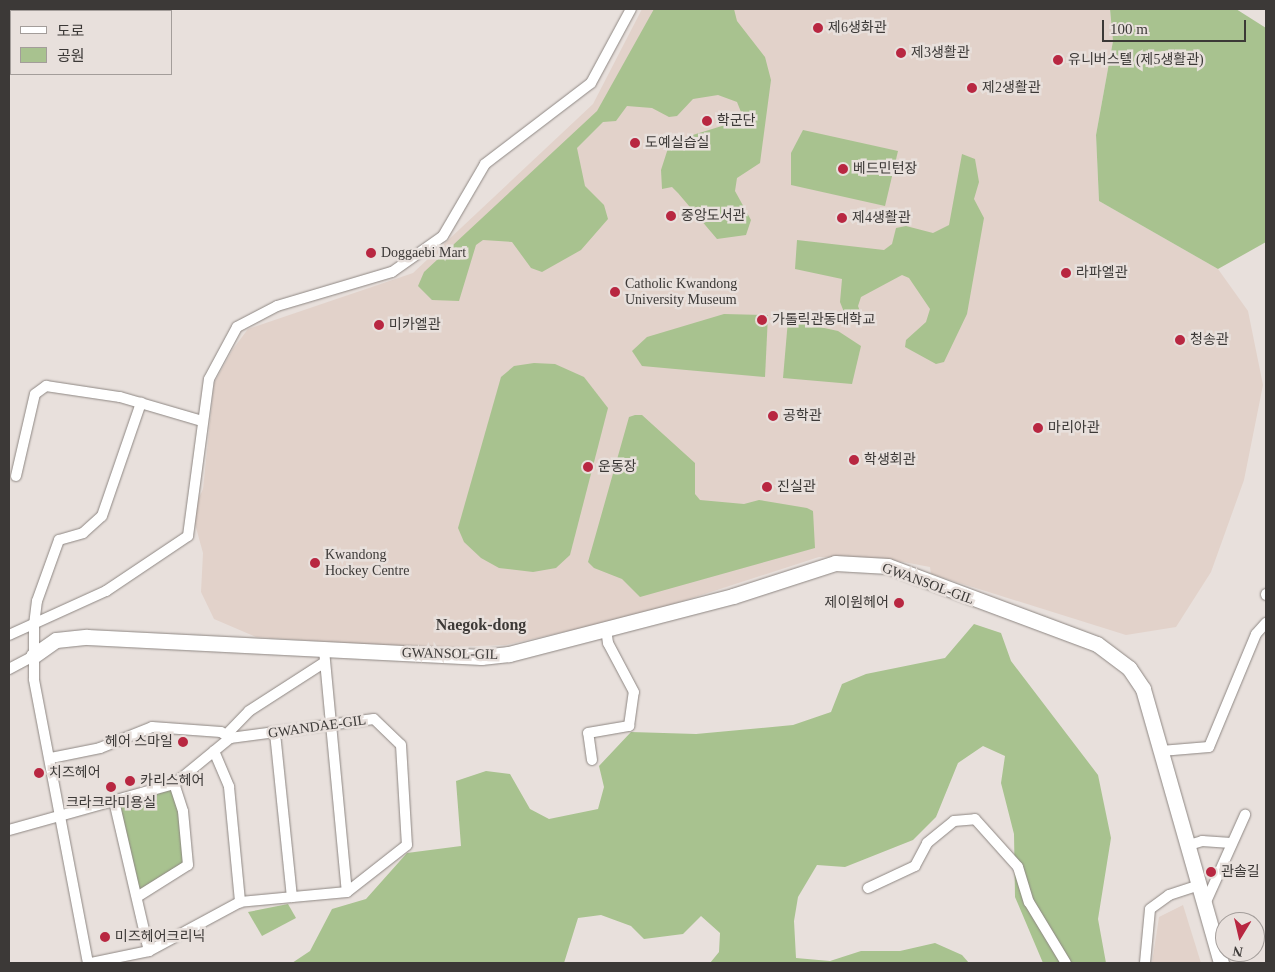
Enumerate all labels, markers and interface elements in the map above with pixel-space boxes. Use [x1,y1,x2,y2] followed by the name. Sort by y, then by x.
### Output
[10,10,172,75] legend
[1105,10,1249,42] scale bar
[828,20,887,36] place label: 제6생화관
[1110,21,1148,37] text: 100 m
[812,22,824,34] marker: 제6생화관
[57,23,85,39] text: 도로
[911,45,970,61] place label: 제3생활관
[895,47,907,59] marker: 제3생활관
[57,48,85,64] text: 공원
[1068,52,1204,68] place label: 유니버스텔 (제5생활관)
[1052,54,1064,66] marker: 유니버스텔 (제5생활관)
[982,80,1041,96] place label: 제2생활관
[966,82,978,94] marker: 제2생활관
[717,113,756,129] place label: 학군단
[701,115,713,127] marker: 학군단
[645,135,709,151] place label: 도예실습실
[629,137,641,149] marker: 도예실습실
[853,161,917,177] place label: 베드민턴장
[837,163,849,175] marker: 베드민턴장
[681,208,745,224] place label: 중앙도서관
[665,210,677,222] marker: 중앙도서관
[852,210,911,226] place label: 제4생활관
[836,212,848,224] marker: 제4생활관
[381,245,466,261] place label: Doggaebi Mart
[365,247,377,259] marker: Doggaebi Mart
[1076,265,1128,281] place label: 라파엘관
[1060,267,1072,279] marker: 라파엘관
[625,276,737,308] place label: Catholic Kwandong University Museum
[609,286,621,298] marker: Catholic Kwandong University Museum
[772,312,875,328] place label: 가톨릭관동대학교
[756,314,768,326] marker: 가톨릭관동대학교
[389,317,441,333] place label: 미카엘관
[373,319,385,331] marker: 미카엘관
[1190,332,1229,348] place label: 청송관
[1174,334,1186,346] marker: 청송관
[783,408,822,424] place label: 공학관
[767,410,779,422] marker: 공학관
[1048,420,1100,436] place label: 마리아관
[1032,422,1044,434] marker: 마리아관
[864,452,916,468] place label: 학생회관
[848,454,860,466] marker: 학생회관
[598,459,637,475] place label: 운동장
[582,461,594,473] marker: 운동장
[777,479,816,495] place label: 진실관
[761,481,773,493] marker: 진실관
[325,547,409,580] place label: Kwandong Hockey Centre
[309,557,321,569] marker: Kwandong Hockey Centre
[880,560,976,608] street label: GWANSOL-GIL
[825,595,889,611] place label: 제이원헤어
[893,597,905,609] marker: 제이원헤어
[436,615,526,635] district label: Naegok-dong
[402,645,498,663] street label: GWANSOL-GIL
[267,712,367,742] street label: GWANDAE-GIL
[105,734,173,750] place label: 헤어 스마일
[177,736,189,748] marker: 헤어 스마일
[49,765,101,781] place label: 치즈헤어
[33,767,45,779] marker: 치즈헤어
[140,773,204,789] place label: 카리스헤어
[124,775,136,787] marker: 카리스헤어
[105,781,117,793] marker: 크라크라미용실
[66,795,156,811] place label: 크라크라미용실
[1221,864,1260,880] place label: 관솔길
[1205,866,1217,878] marker: 관솔길
[1215,912,1265,962] north arrow
[115,929,205,945] place label: 미즈헤어크리닉
[99,931,111,943] marker: 미즈헤어크리닉
[1232,943,1244,960] text: N

